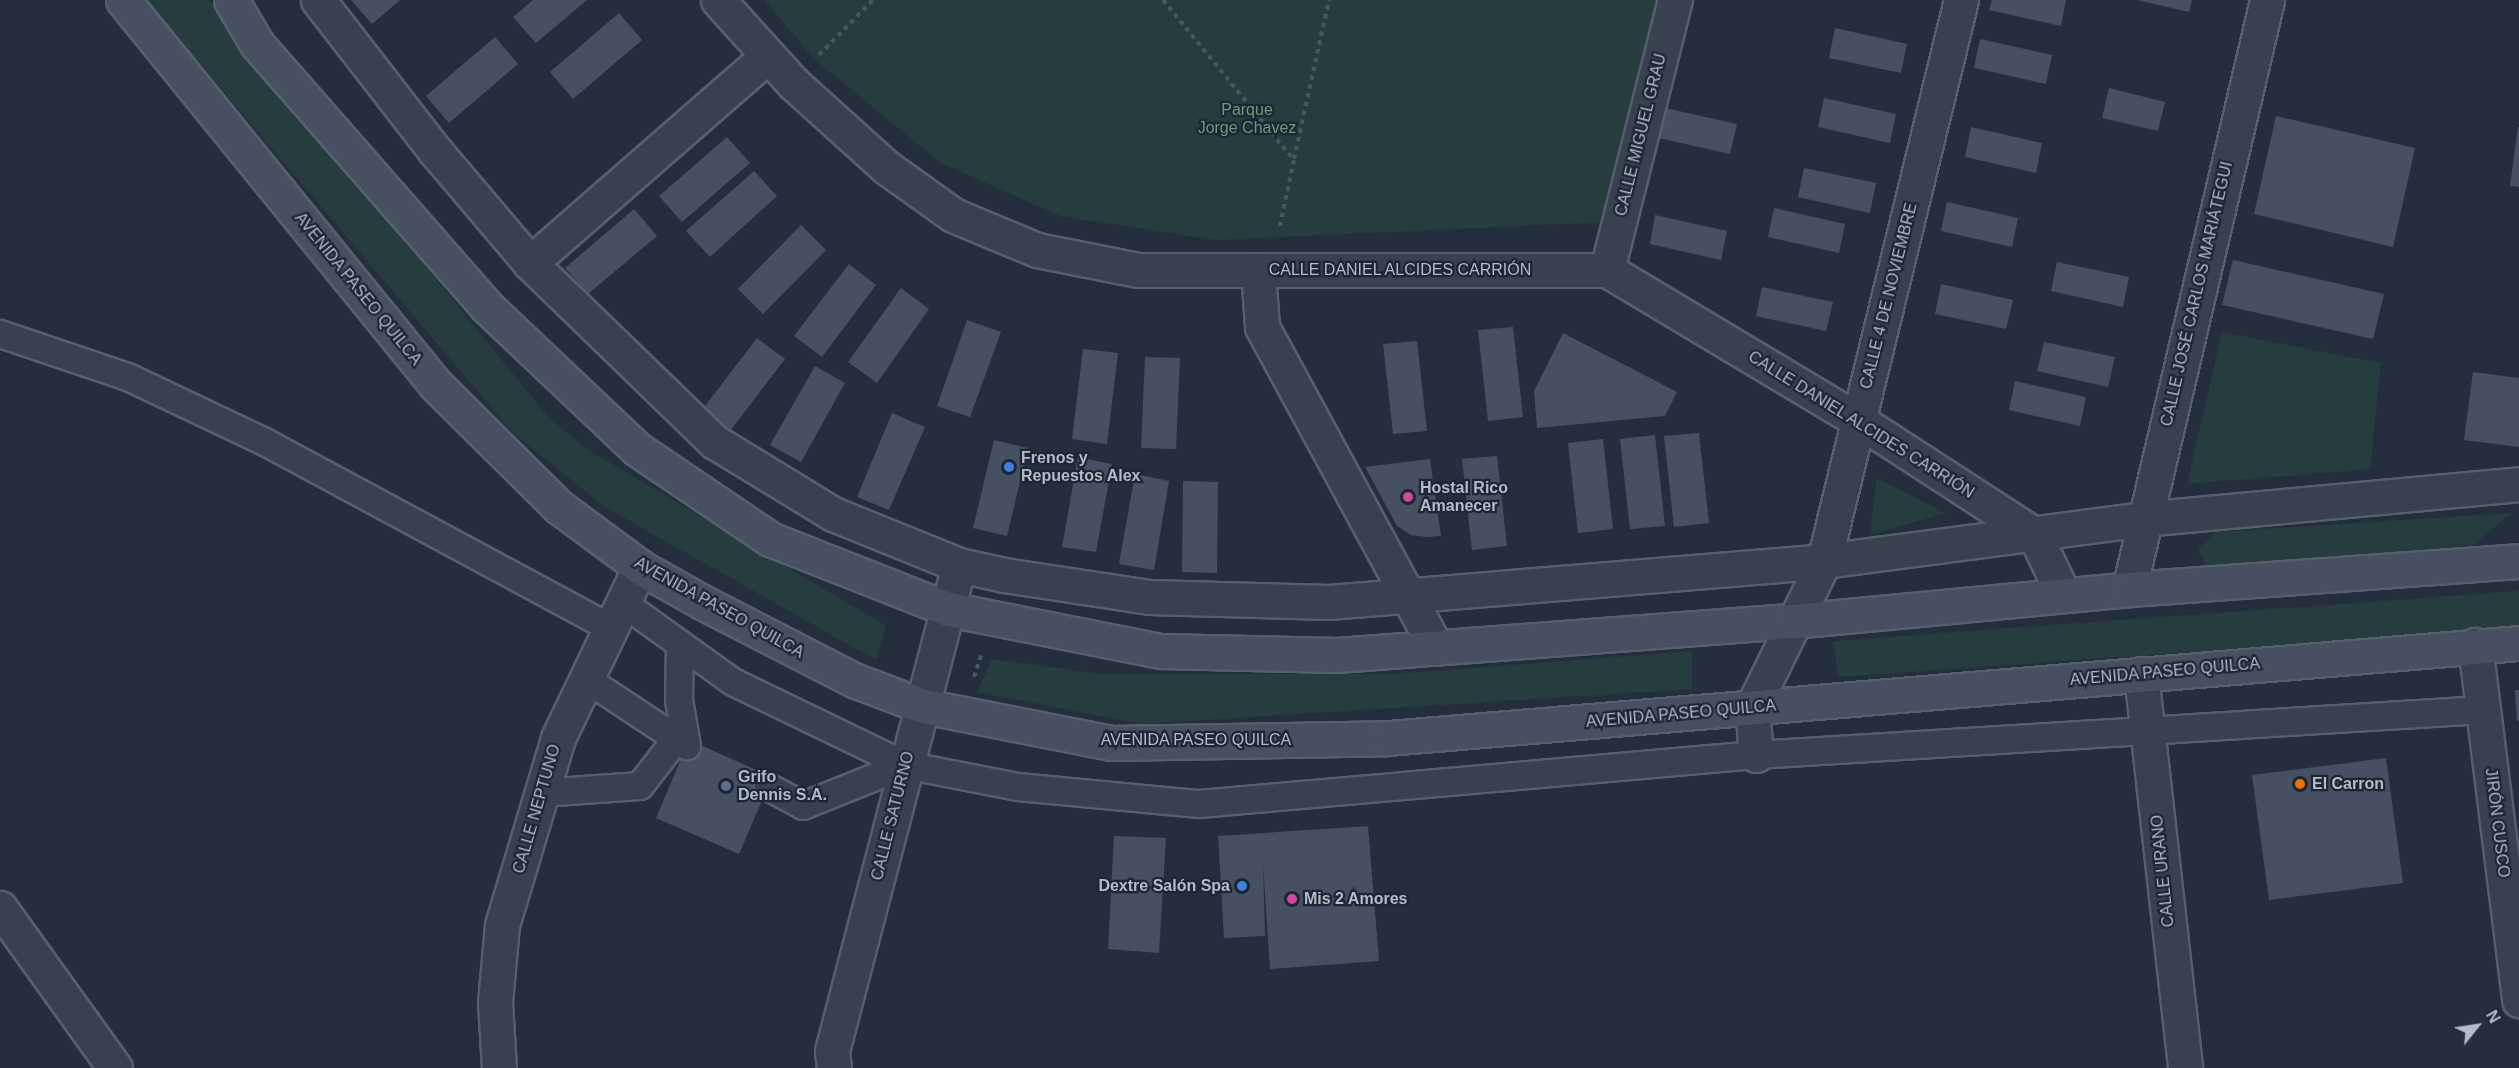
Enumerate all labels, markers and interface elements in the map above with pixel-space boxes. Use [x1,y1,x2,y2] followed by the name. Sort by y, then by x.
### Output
[1611,52,1671,218] street label: CALLE MIGUEL GRAU
[1198,100,1296,138] park label: Parque Jorge Chavez
[2157,160,2237,428] street label: CALLE JOSÉ CARLOS MARIÁTEGUI
[1857,201,1921,391] street label: CALLE 4 DE NOVIEMBRE
[290,209,426,369] street label: AVENIDA PASEO QUILCA
[1268,260,1532,280] street label: CALLE DANIEL ALCIDES CARRIÓN
[1744,347,1978,503] street label: CALLE DANIEL ALCIDES CARRIÓN
[1021,448,1141,486] place label: Frenos y Repuestos Alex
[1002,460,1016,474] marker: Frenos y Repuestos Alex
[1420,478,1508,516] place label: Hostal Rico Amanecer
[1401,490,1415,504] marker: Hostal Rico Amanecer
[631,553,807,663] street label: AVENIDA PASEO QUILCA
[2069,654,2261,690] street label: AVENIDA PASEO QUILCA
[1585,696,1777,732] street label: AVENIDA PASEO QUILCA
[1100,730,1292,750] street label: AVENIDA PASEO QUILCA
[509,742,565,876] street label: CALLE NEPTUNO
[868,750,918,882] street label: CALLE SATURNO
[738,767,827,805] place label: Grifo Dennis S.A.
[2481,767,2513,879] street label: JIRÓN CUSCO
[2312,774,2384,794] place label: El Carron
[2293,777,2307,791] marker: El Carron
[719,779,733,793] marker: Grifo Dennis S.A.
[2148,814,2178,928] street label: CALLE URANO
[1098,876,1230,896] place label: Dextre Salón Spa
[1235,879,1249,893] marker: Dextre Salón Spa
[1304,889,1408,909] place label: Mis 2 Amores
[1285,892,1299,906] marker: Mis 2 Amores
[2447,996,2507,1056] north arrow
[2483,1007,2503,1026] text: N

